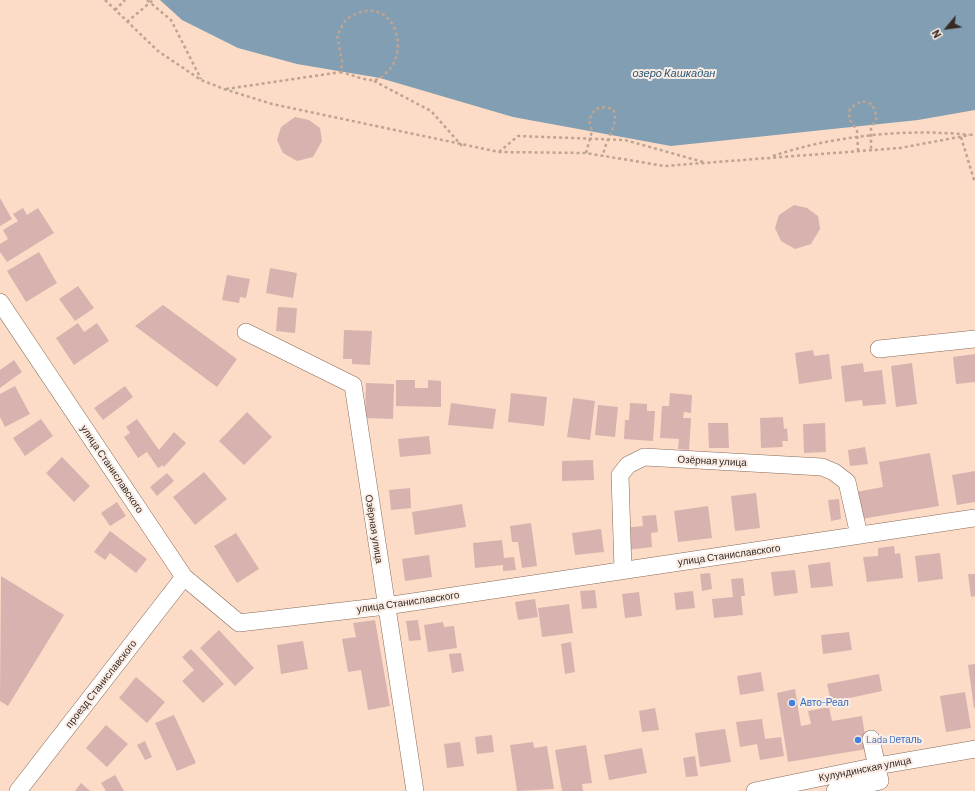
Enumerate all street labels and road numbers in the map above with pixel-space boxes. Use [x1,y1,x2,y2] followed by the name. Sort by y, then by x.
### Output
[78,423,146,515] street label: улица Станиславского
[677,453,747,469] street label: Озёрная улица
[363,494,385,564] street label: Озёрная улица
[677,542,781,568] street label: улица Станиславского
[356,589,460,615] street label: улица Станиславского
[63,638,139,730] street label: проезд Станиславского
[818,754,912,784] street label: Кулундинская улица

